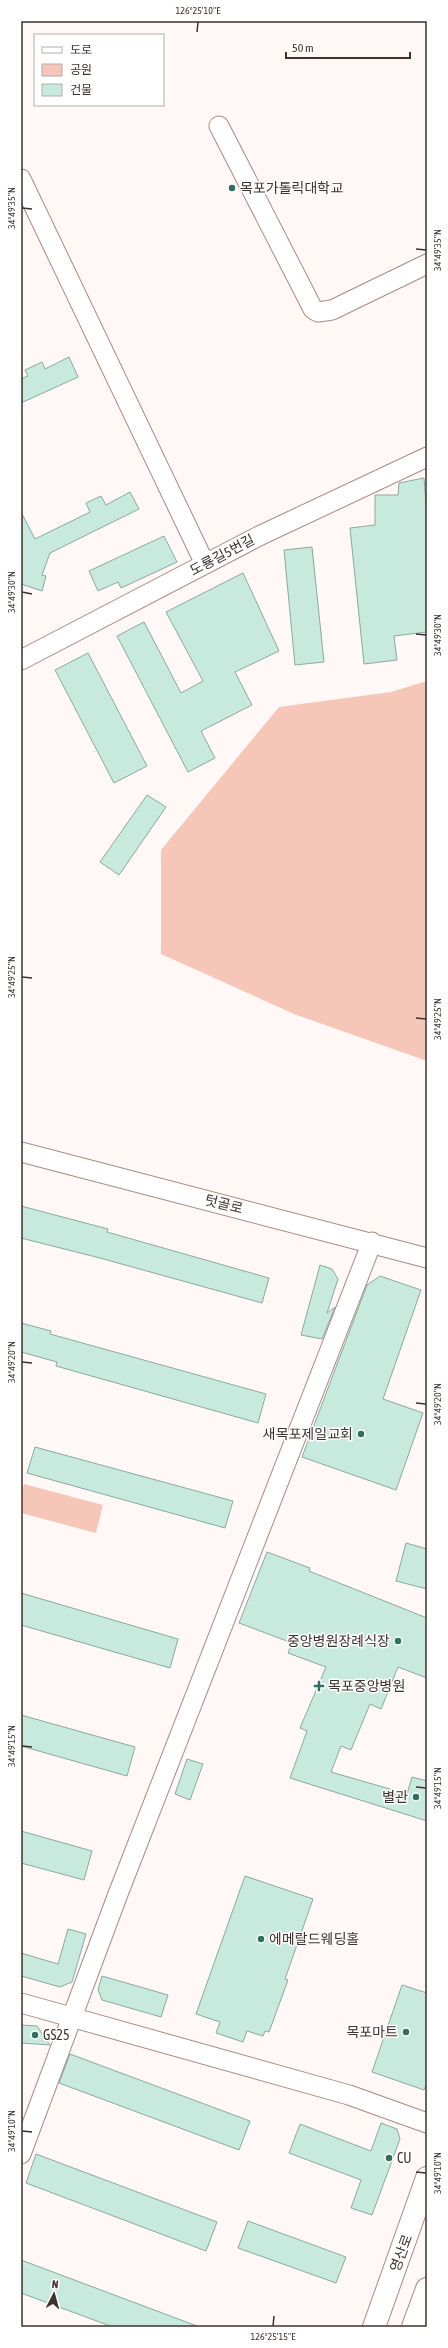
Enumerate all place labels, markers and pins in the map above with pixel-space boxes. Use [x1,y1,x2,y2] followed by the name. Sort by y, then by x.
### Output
[240,180,343,196] place label: 목포가톨릭대학교
[227,183,237,193] marker: 목포가톨릭대학교
[263,1426,353,1442] place label: 새목포제일교회
[356,1429,366,1439] marker: 새목포제일교회
[287,1633,390,1649] place label: 중앙병원장례식장
[393,1636,403,1646] marker: 중앙병원장례식장
[328,1678,405,1694] place label: 목포중앙병원
[313,1680,325,1692] marker: 목포중앙병원
[382,1789,408,1805] place label: 별관
[411,1792,421,1802] marker: 별관
[269,1931,359,1947] place label: 에메랄드웨딩홀
[256,1934,266,1944] marker: 에메랄드웨딩홀
[346,2024,398,2040] place label: 목포마트
[43,2027,69,2043] place label: GS25
[401,2027,411,2037] marker: 목포마트
[30,2030,40,2040] marker: GS25
[397,2150,412,2166] place label: CU
[384,2153,394,2163] marker: CU

